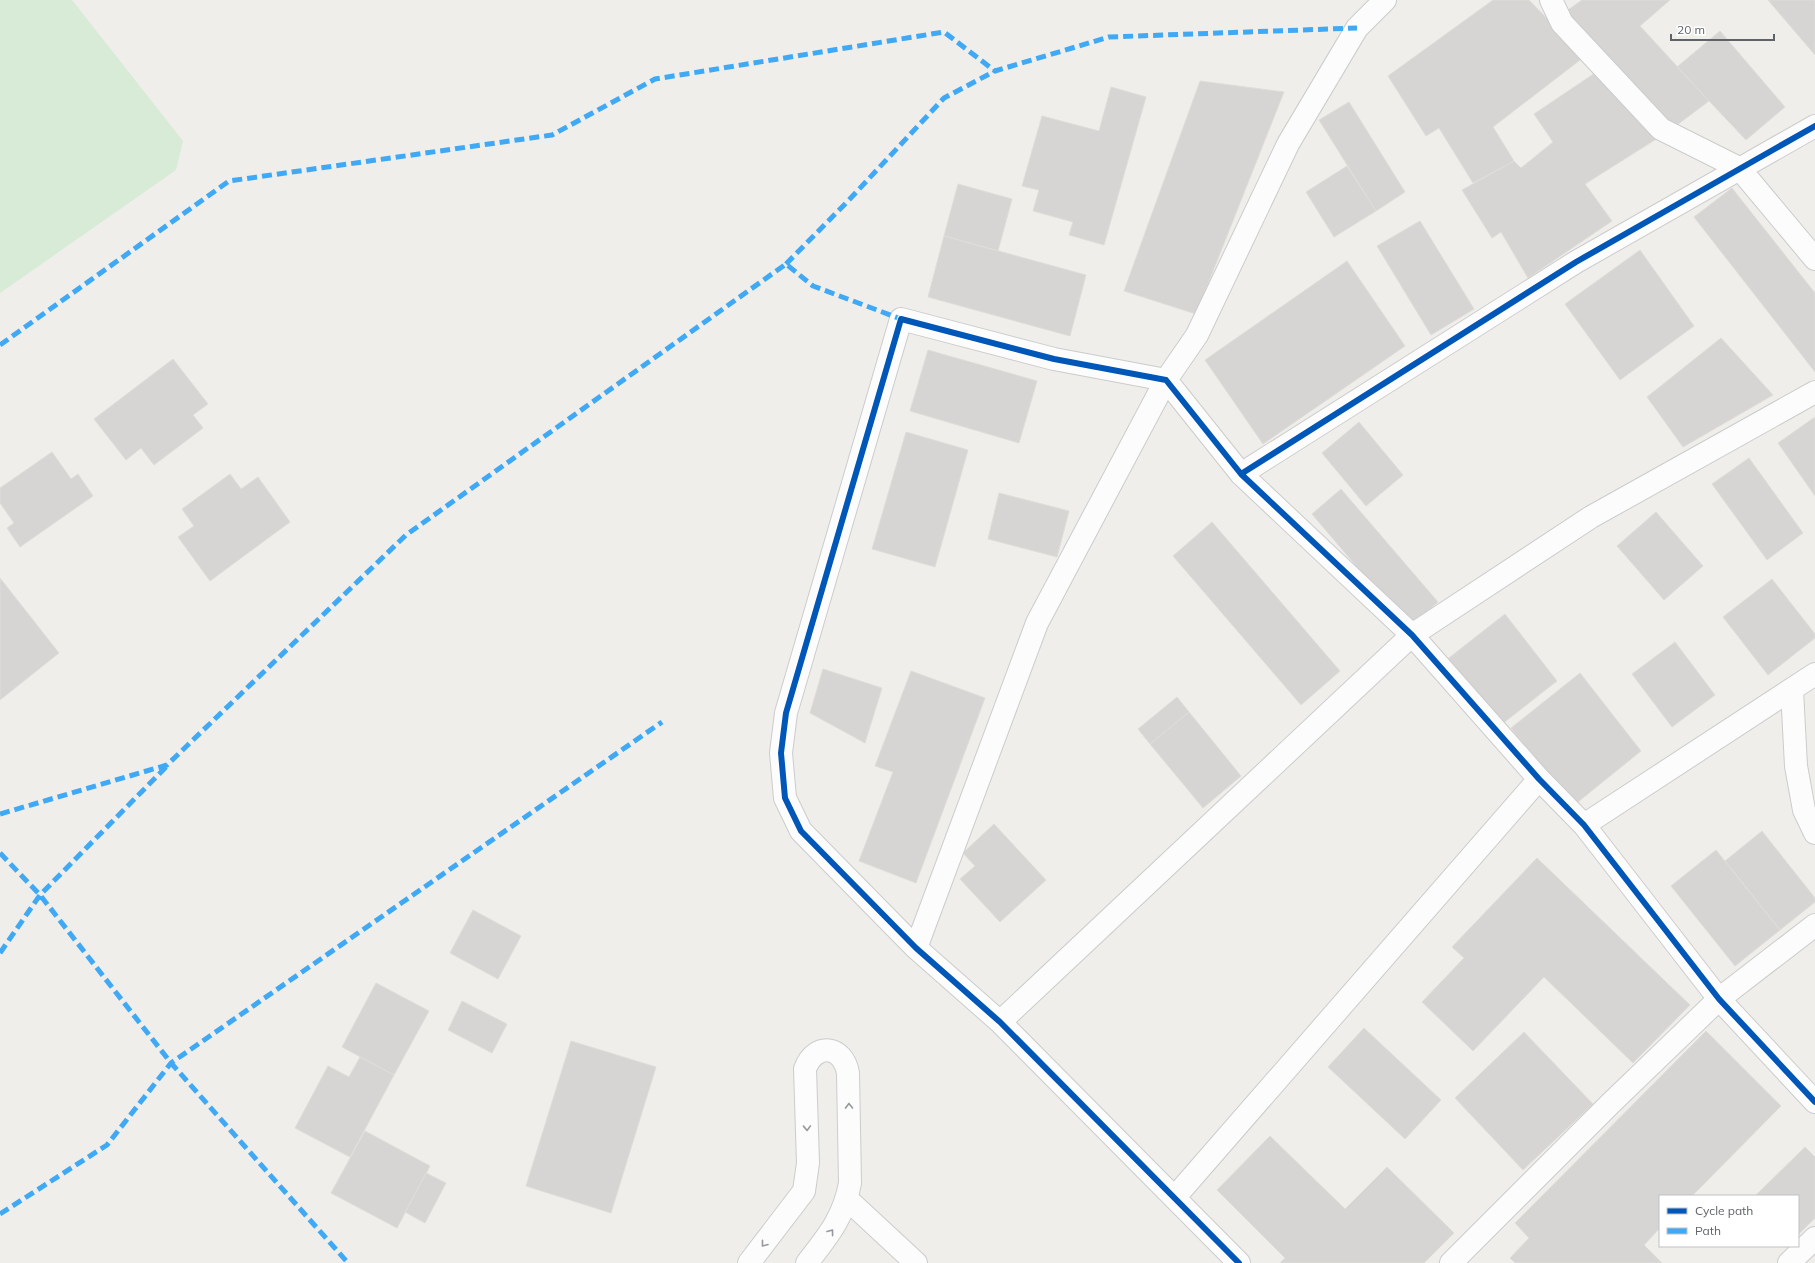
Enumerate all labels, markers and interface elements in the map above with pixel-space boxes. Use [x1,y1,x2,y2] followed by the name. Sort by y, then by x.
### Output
[1671,16,1774,42] scale bar
[1677,22,1705,37] text: 20 m
[845,1103,853,1109] one-way arrow
[803,1125,811,1131] one-way arrow
[1659,1195,1799,1247] legend
[1695,1203,1753,1218] text: Cycle path
[1695,1223,1721,1238] text: Path
[826,1229,833,1236] one-way arrow
[761,1239,768,1246] one-way arrow

